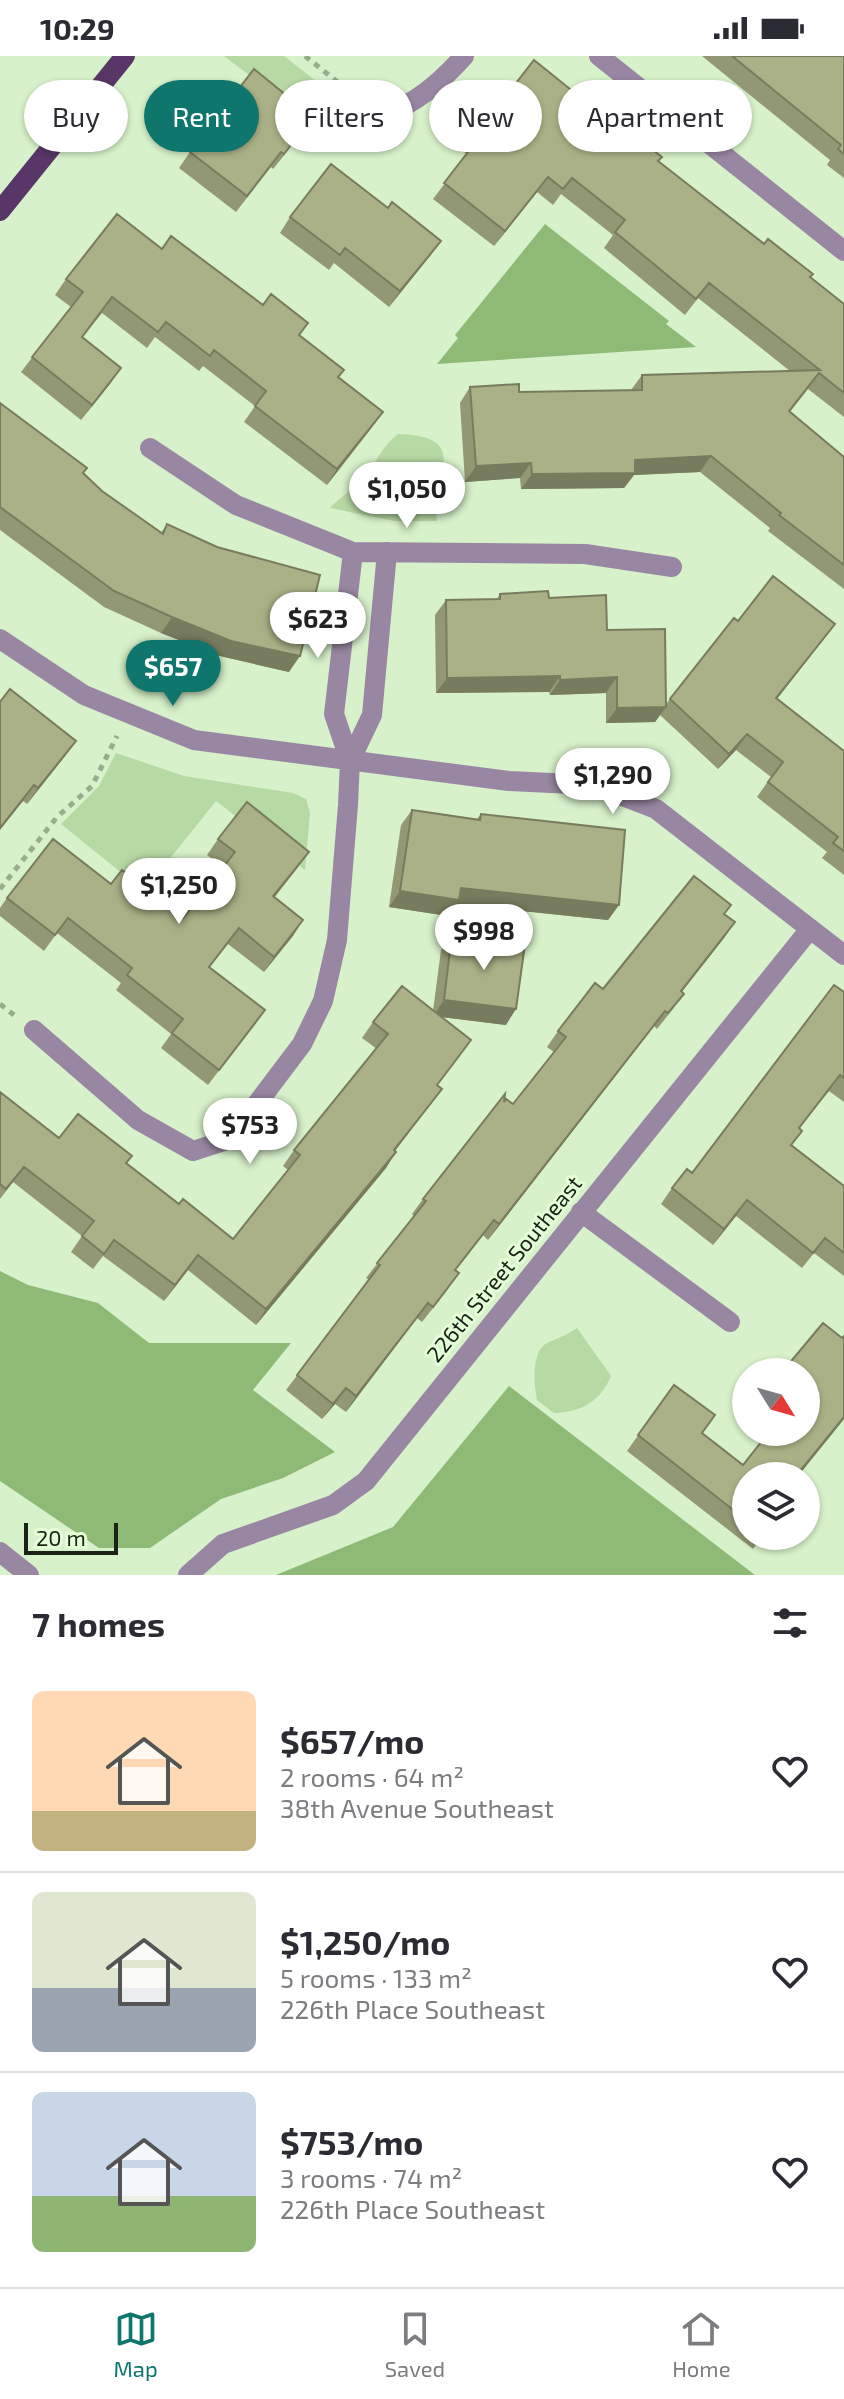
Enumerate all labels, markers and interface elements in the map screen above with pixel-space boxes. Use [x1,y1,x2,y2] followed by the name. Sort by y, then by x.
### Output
[40,10,115,46] text: 10:29
[24,80,128,152] chip: Buy
[144,80,259,152] chip: Rent
[275,80,413,152] chip: Filters
[429,80,542,152] chip: New
[558,80,752,152] chip: Apartment
[342,462,472,530] pin: $1,050
[367,472,447,503] text: $1,050
[271,592,365,660] pin: $623
[288,602,348,633] text: $623
[126,640,220,708] pin: $657
[144,650,202,681] text: $657
[548,748,678,816] pin: $1,290
[573,758,653,789] text: $1,290
[114,858,244,926] pin: $1,250
[140,868,218,899] text: $1,250
[437,904,531,972] pin: $998
[453,914,515,945] text: $998
[203,1098,297,1166] pin: $753
[221,1108,279,1139] text: $753
[420,1170,586,1366] street label: 226th Street Southeast
[732,1358,820,1446] north arrow
[732,1358,820,1550] map controls
[732,1462,820,1550] button: layers
[24,1519,118,1555] scale bar
[36,1524,86,1550] text: 20 m
[768,1601,812,1645] icon: filters
[32,1603,165,1644] text: 7 homes
[280,1720,424,1761] text: $657/mo
[96,1723,192,1819] icon: home
[768,1749,812,1793] icon: heart
[280,1761,464,1792] text: 2 rooms · 64 m²
[280,1792,554,1823] text: 38th Avenue Southeast
[280,1921,450,1962] text: $1,250/mo
[96,1924,192,2020] icon: home
[768,1950,812,1994] icon: heart
[280,1962,472,1993] text: 5 rooms · 133 m²
[280,1993,545,2024] text: 226th Place Southeast
[280,2121,423,2162] text: $753/mo
[96,2124,192,2220] icon: home
[768,2150,812,2194] icon: heart
[280,2162,462,2193] text: 3 rooms · 74 m²
[280,2193,545,2224] text: 226th Place Southeast
[114,2307,158,2381] tab: Map
[385,2307,445,2381] tab: Saved
[672,2307,730,2381] tab: Home

